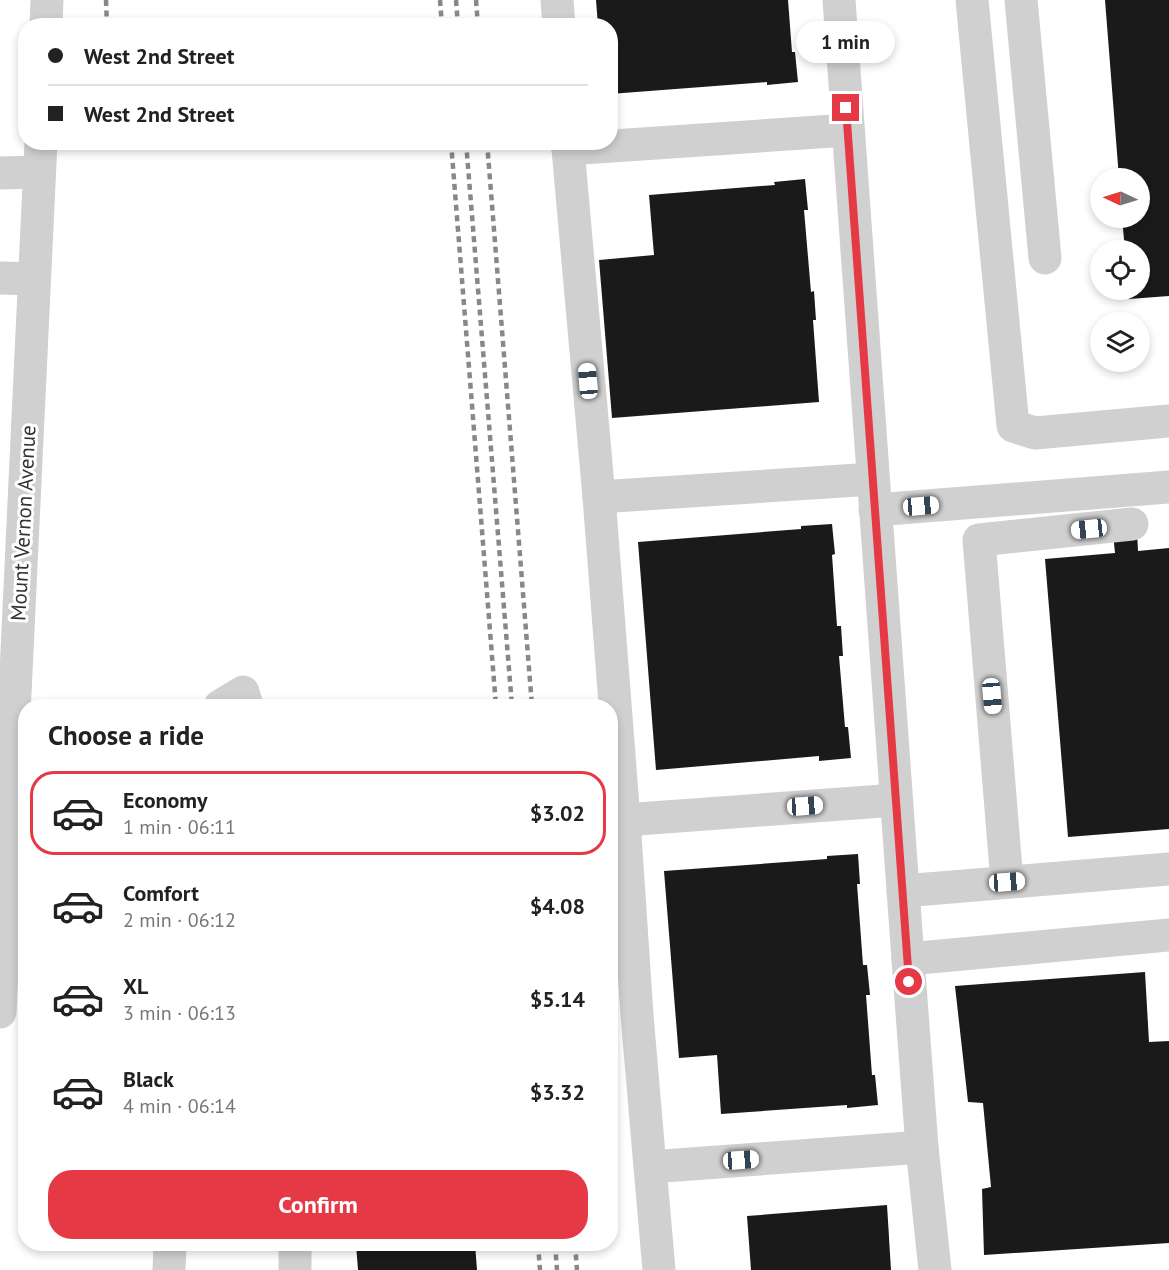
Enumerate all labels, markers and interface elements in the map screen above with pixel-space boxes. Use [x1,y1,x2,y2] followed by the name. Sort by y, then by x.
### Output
[796,21,896,63] callout: 1 min
[821,29,870,55] text: 1 min
[84,42,234,70] text: West 2nd Street
[832,94,859,121] route end
[84,100,234,128] text: West 2nd Street
[1090,168,1150,228] north arrow
[1090,168,1150,372] map controls
[1090,240,1150,300] button: locate
[1090,312,1150,372] button: layers
[577,362,599,400] car
[4,424,42,622] street label: Mount Vernon Avenue
[902,495,940,517] car
[1070,518,1108,540] car
[981,677,1003,715] car
[48,718,204,752] text: Choose a ride
[51,786,105,840] icon: car
[123,786,207,814] text: Economy
[786,796,824,816] car
[530,799,585,827] text: $3.02
[123,814,236,840] text: 1 min · 06:11
[988,872,1026,892] car
[51,879,105,933] icon: car
[123,879,199,907] text: Comfort
[530,892,585,920] text: $4.08
[123,907,236,933] text: 2 min · 06:12
[895,968,922,995] route start
[51,972,105,1026] icon: car
[123,972,148,1000] text: XL
[530,985,585,1013] text: $5.14
[123,1000,236,1026] text: 3 min · 06:13
[51,1065,105,1119] icon: car
[123,1065,174,1093] text: Black
[530,1078,585,1106] text: $3.32
[123,1093,236,1119] text: 4 min · 06:14
[722,1150,760,1170] car
[48,1170,588,1239] button: Confirm

